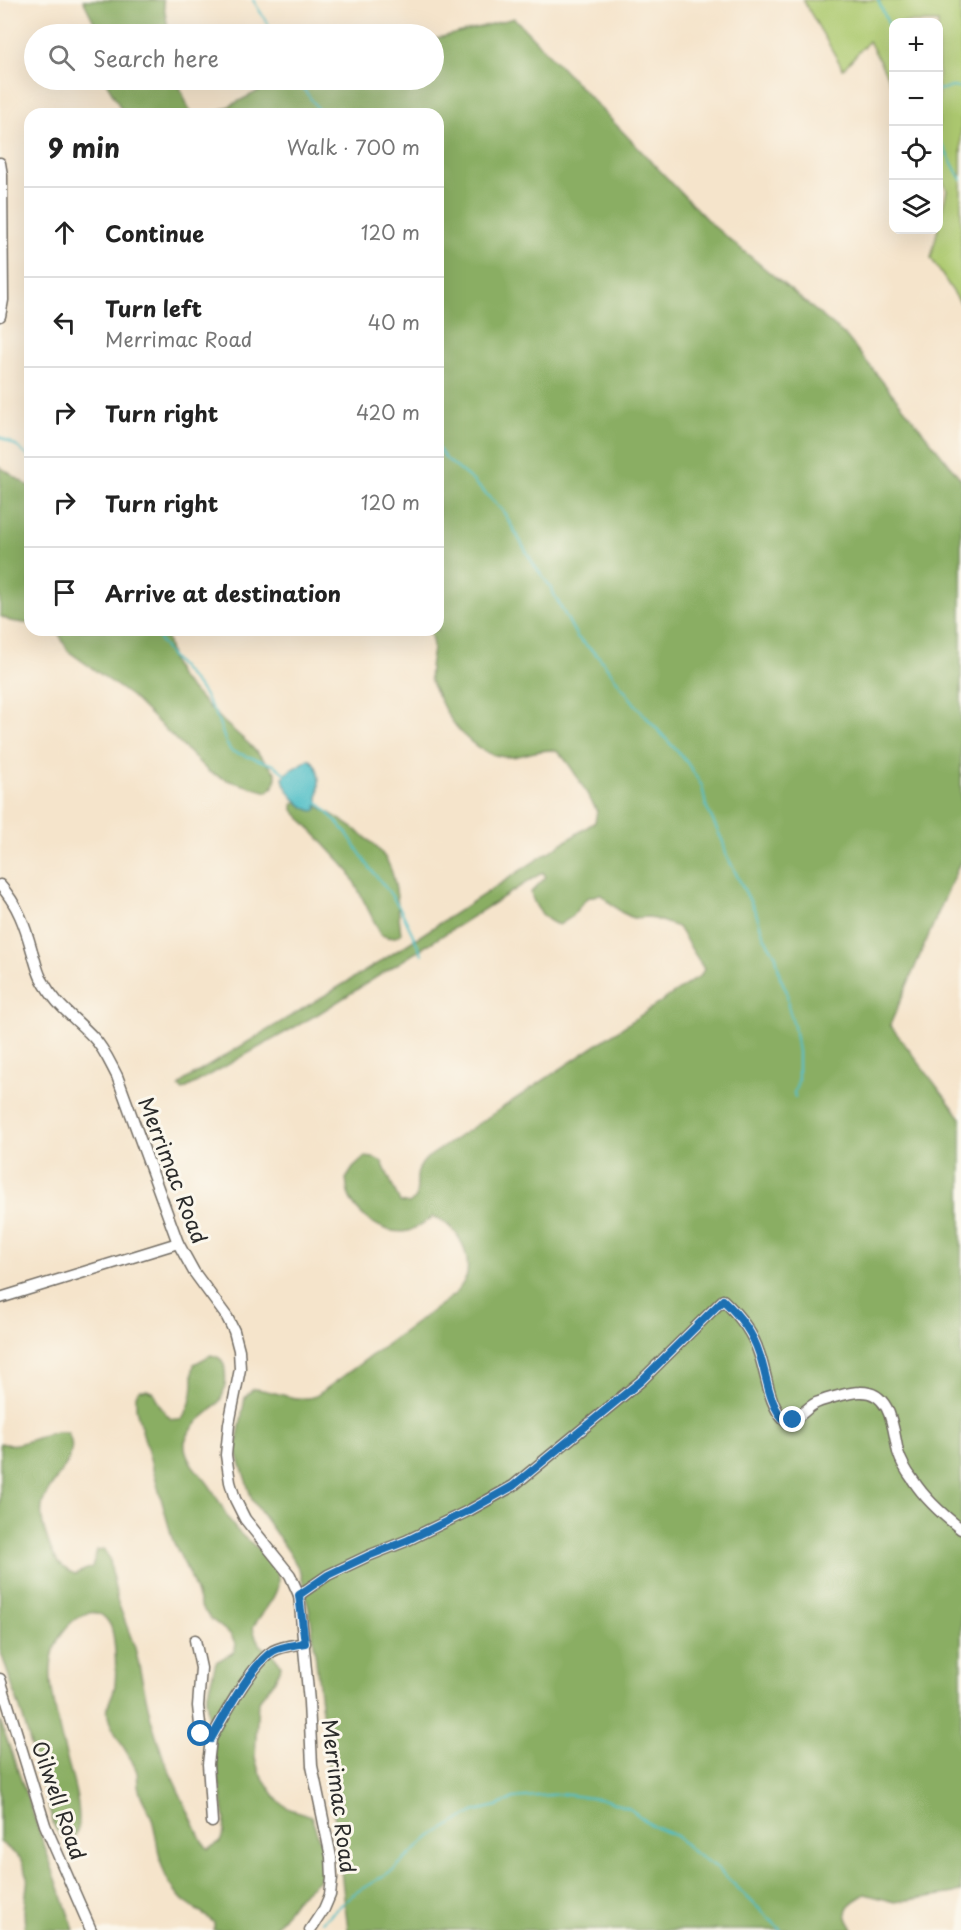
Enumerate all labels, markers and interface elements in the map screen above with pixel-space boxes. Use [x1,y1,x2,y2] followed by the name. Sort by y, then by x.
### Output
[889,18,943,234] map controls
[889,18,943,72] button: +
[24,24,444,90] search box
[45,41,78,74] icon: search
[93,41,219,74] text: Search here
[889,72,943,126] button: −
[889,126,943,180] button: locate
[48,128,120,167] text: 9 min
[287,132,420,162] text: Walk · 700 m
[889,180,943,234] button: layers
[48,216,81,249] icon: ahead
[105,216,204,249] text: Continue
[361,217,420,247] text: 120 m
[105,291,202,324] text: Turn left
[48,306,81,339] icon: left
[368,307,420,337] text: 40 m
[105,324,252,354] text: Merrimac Road
[48,396,81,429] icon: right
[105,396,218,429] text: Turn right
[356,397,420,427] text: 420 m
[48,486,81,519] icon: right
[105,486,218,519] text: Turn right
[361,487,420,517] text: 120 m
[48,576,81,609] icon: arrive
[105,576,341,609] text: Arrive at destination
[131,1092,217,1248] street label: Merrimac Road
[779,1406,805,1432] route end
[315,1717,365,1875] street label: Merrimac Road
[187,1720,213,1746] route start
[25,1736,95,1864] street label: Oilwell Road

